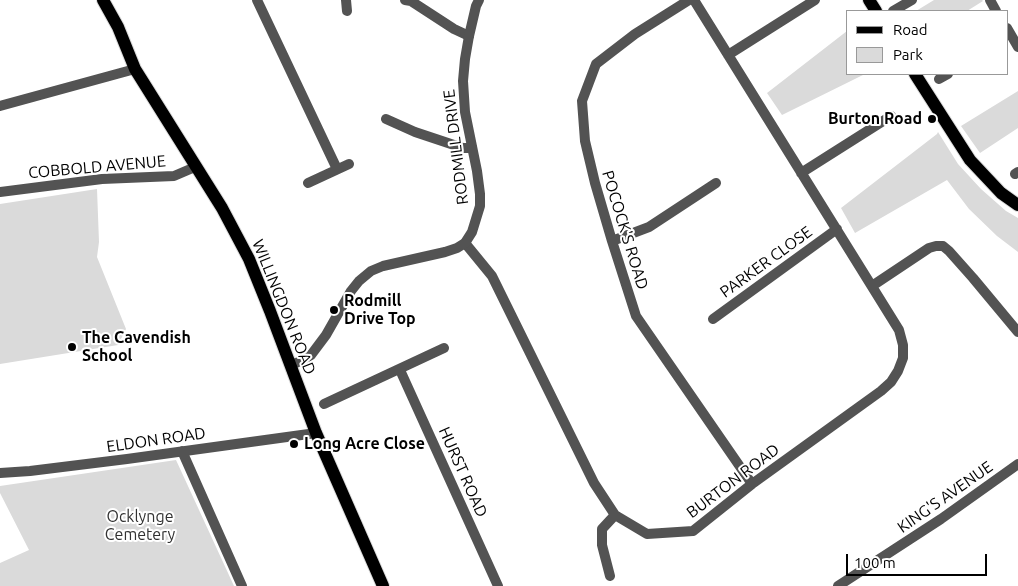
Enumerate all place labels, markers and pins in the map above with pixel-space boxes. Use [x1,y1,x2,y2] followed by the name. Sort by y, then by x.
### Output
[828,109,922,129] place label: Burton Road
[926,113,938,125] marker: Burton Road
[344,291,416,329] place label: Rodmill Drive Top
[328,304,340,316] marker: Rodmill Drive Top
[82,328,191,366] place label: The Cavendish School
[66,341,78,353] marker: The Cavendish School
[304,434,425,454] place label: Long Acre Close
[288,438,300,450] marker: Long Acre Close

